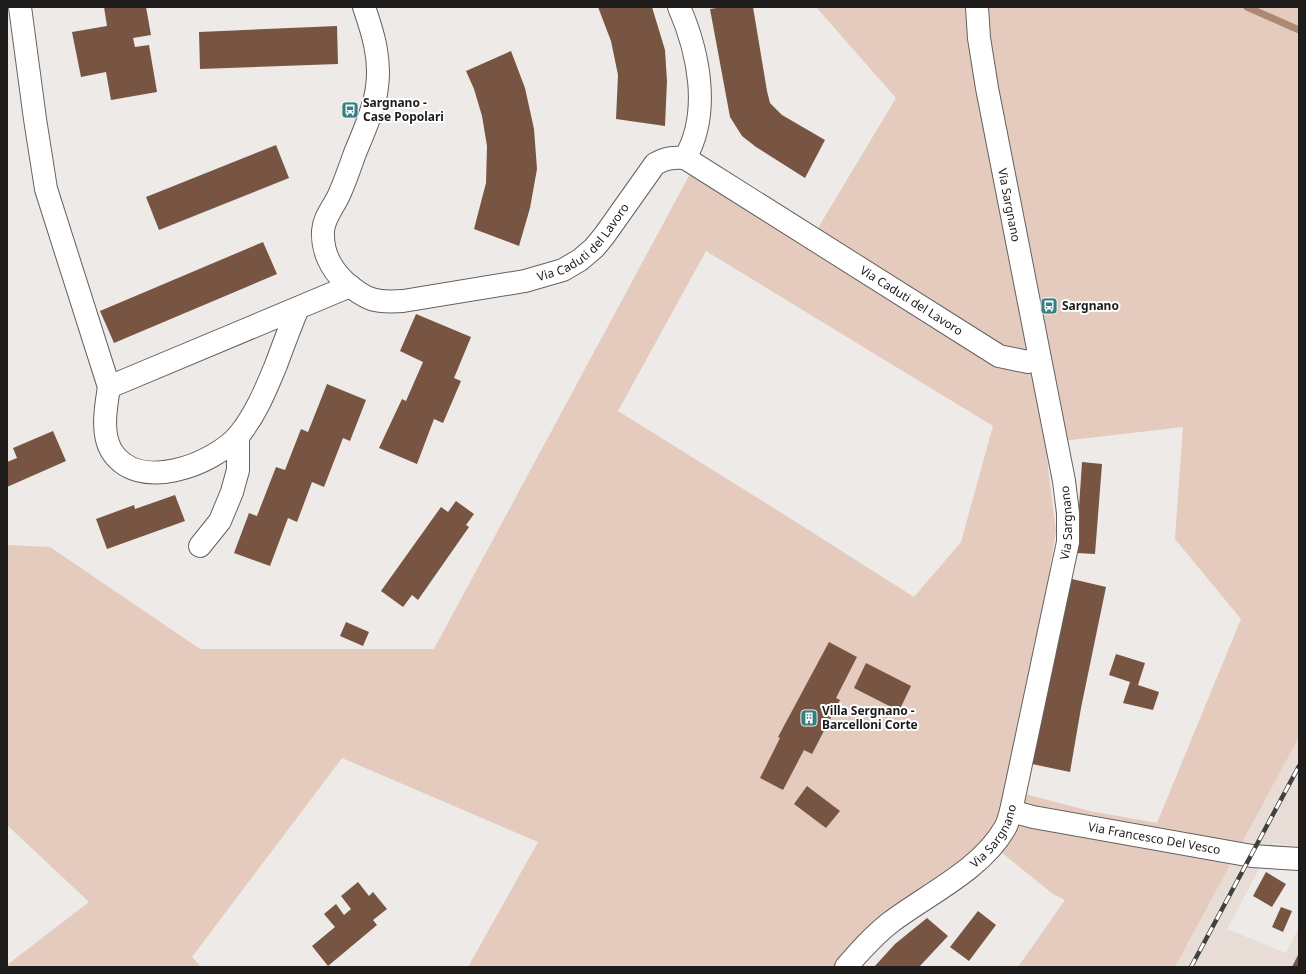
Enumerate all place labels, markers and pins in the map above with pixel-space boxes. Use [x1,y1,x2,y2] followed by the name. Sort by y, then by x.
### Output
[363,94,444,125] place label: Sargnano - Case Popolari
[340,100,360,120] bus stop icon: Sargnano - Case Popolari
[1039,296,1059,316] bus stop icon: Sargnano
[1062,297,1119,314] place label: Sargnano
[822,702,918,733] place label: Villa Sergnano - Barcelloni Corte
[799,708,819,728] building icon: Villa Sergnano - Barcelloni Corte

